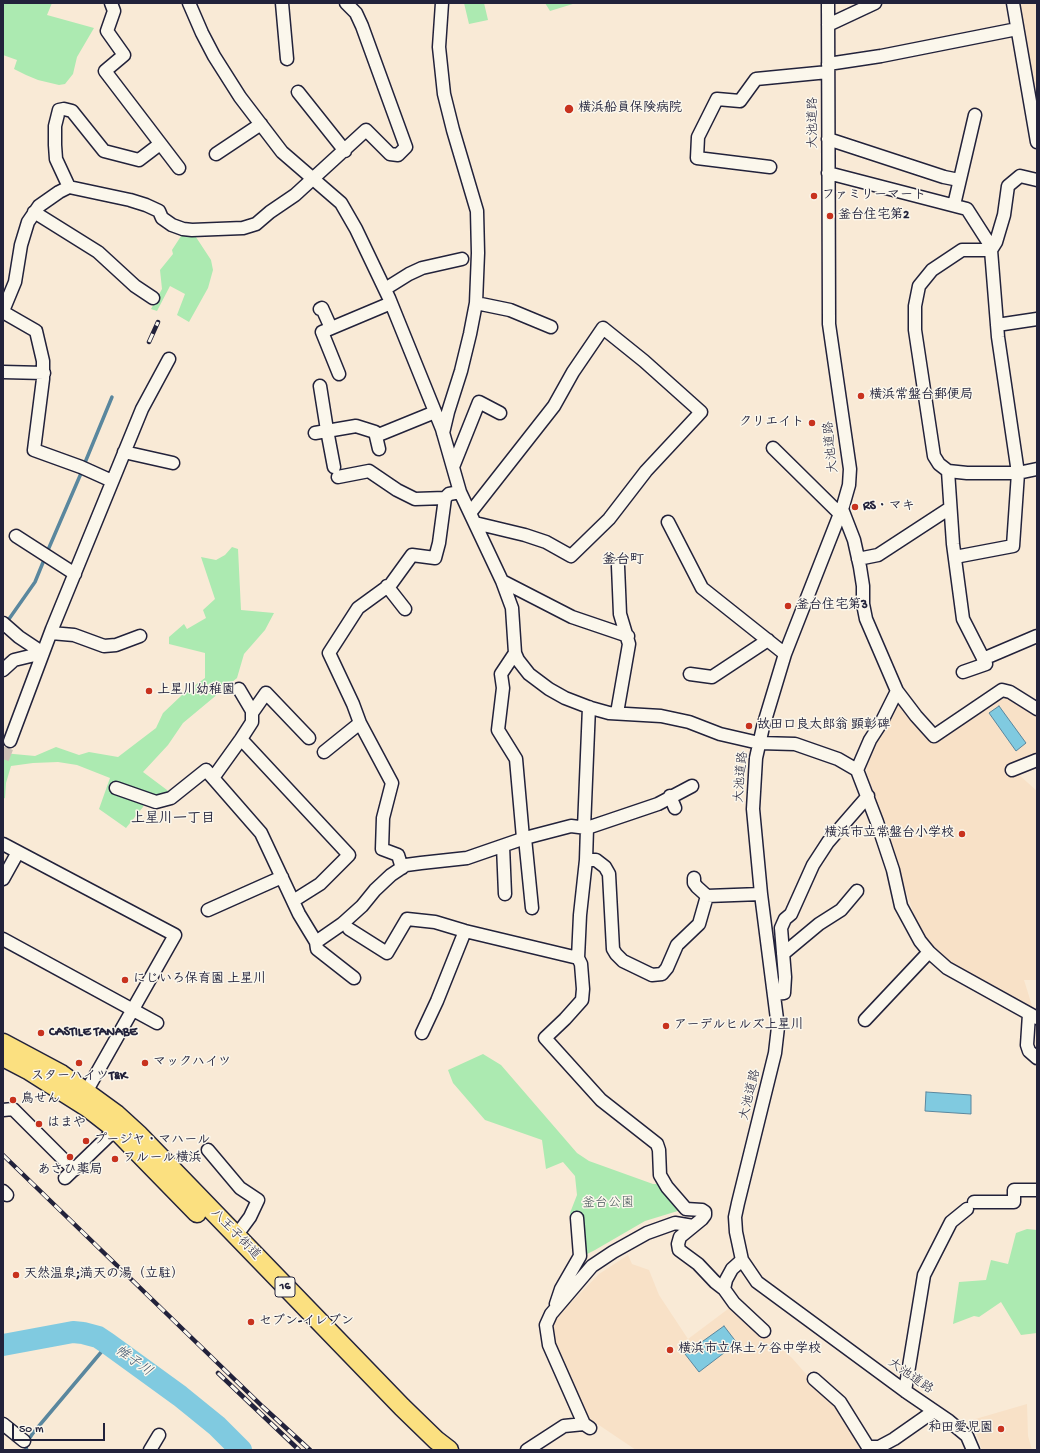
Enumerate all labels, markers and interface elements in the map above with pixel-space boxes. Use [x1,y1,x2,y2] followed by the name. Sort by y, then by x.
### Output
[806,97,822,149] street label: 大池道路
[578,101,682,117] place label: 横浜船員保険病院
[563,103,575,115] marker: 横浜船員保険病院
[822,188,926,204] place label: ファミリーマート
[809,191,819,201] marker: ファミリーマート
[838,208,909,224] place label: 釜台住宅第2
[825,211,835,221] marker: 釜台住宅第2
[869,388,973,404] place label: 横浜常盤台郵便局
[856,391,866,401] marker: 横浜常盤台郵便局
[739,415,804,431] place label: クリエイト
[807,418,817,428] marker: クリエイト
[822,420,842,474] street label: 大池道路
[863,499,915,515] place label: RS・マキ
[850,502,860,512] marker: RS・マキ
[602,553,644,569] district label: 釜台町
[796,598,868,614] place label: 釜台住宅第3
[783,601,793,611] marker: 釜台住宅第3
[157,683,235,699] place label: 上星川幼稚園
[144,686,154,696] marker: 上星川幼稚園
[757,718,890,734] place label: 故田口良太郎翁 顕彰碑
[744,721,754,731] marker: 故田口良太郎翁 顕彰碑
[732,750,752,804] street label: 大池道路
[131,812,215,828] district label: 上星川一丁目
[824,826,954,842] place label: 横浜市立常盤台小学校
[957,829,967,839] marker: 横浜市立常盤台小学校
[133,972,266,988] place label: にじいろ保育園 上星川
[120,975,130,985] marker: にじいろ保育園 上星川
[674,1018,803,1034] place label: アーデルヒルズ上星川
[661,1021,671,1031] marker: アーデルヒルズ上星川
[49,1025,137,1041] place label: CASTILE TANABE
[36,1028,46,1038] marker: CASTILE TANABE
[153,1055,231,1071] place label: マックハイツ
[74,1058,84,1068] marker: スターハイツT&K
[140,1058,150,1068] marker: マックハイツ
[737,1068,765,1122] street label: 大池道路
[31,1069,127,1085] place label: スターハイツT&K
[21,1092,60,1108] place label: 鳥せん
[8,1095,18,1105] marker: 鳥せん
[47,1116,86,1132] place label: はまや
[34,1119,44,1129] marker: はまや
[94,1133,210,1149] place label: プージヤ・マハール
[81,1136,91,1146] marker: プージヤ・マハール
[123,1151,202,1167] place label: フルール横浜
[65,1152,75,1162] marker: あさひ薬局
[110,1154,120,1164] marker: フルール横浜
[38,1163,102,1179] place label: あさひ薬局
[582,1196,634,1212] park label: 釜台公園
[207,1206,263,1264] street label: 八王子街道
[24,1267,184,1283] place label: 天然温泉;満天の湯（立駐）
[11,1270,21,1280] marker: 天然温泉;満天の湯（立駐）
[275,1277,295,1297] road number: 16
[259,1314,354,1330] place label: セブン-イレブン
[246,1317,256,1327] marker: セブン-イレブン
[678,1342,821,1358] place label: 横浜市立保土ケ谷中学校
[111,1343,155,1381] water label: 帷子川
[665,1345,675,1355] marker: 横浜市立保土ケ谷中学校
[884,1356,936,1398] street label: 大池道路
[14,1415,107,1441] scale bar
[928,1421,993,1437] place label: 和田愛児園
[19,1423,44,1437] text: 50 m
[996,1424,1006,1434] marker: 和田愛児園

